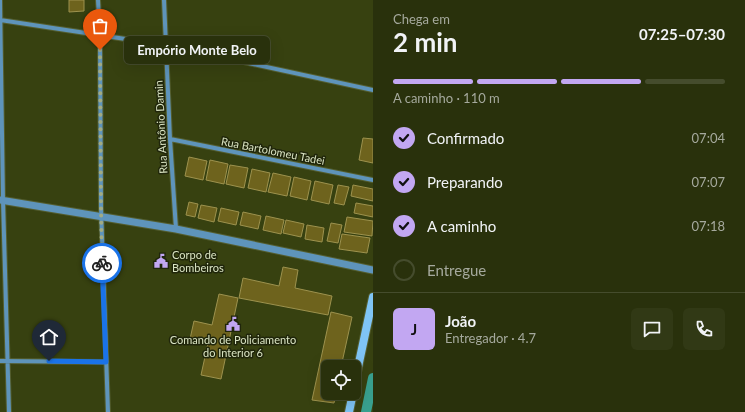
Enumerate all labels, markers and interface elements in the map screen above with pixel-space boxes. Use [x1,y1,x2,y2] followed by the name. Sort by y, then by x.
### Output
[83,9,117,50] pin
[393,11,450,27] text: Chega em
[89,15,111,37] icon: bag
[639,25,725,43] text: 07:25–07:30
[393,26,457,58] text: 2 min
[124,36,270,64] callout: Empório Monte Belo
[137,42,257,58] text: Empório Monte Belo
[152,80,169,174] street label: Rua Antônio Damin
[393,90,500,106] text: A caminho · 110 m
[393,127,415,149] icon: check
[427,129,504,147] text: Confirmado
[692,130,725,146] text: 07:04
[220,134,326,167] street label: Rua Bartolomeu Tadei
[393,171,415,193] icon: check
[427,173,503,191] text: Preparando
[692,174,725,190] text: 07:07
[393,215,415,237] icon: check
[427,217,496,235] text: A caminho
[692,218,725,234] text: 07:18
[82,243,122,283] courier
[172,248,224,274] place label: Corpo de Bombeiros
[91,252,113,274] icon: bike
[153,253,169,269] public building icon: Corpo de Bombeiros
[427,261,486,279] text: Entregue
[631,308,673,350] button: chat
[683,308,725,350] button: phone
[445,312,476,330] text: João
[225,316,241,332] public building icon: Comando de Policiamento do Interior 6
[32,320,66,361] pin
[411,320,417,338] text: J
[38,326,60,348] icon: home
[445,330,536,346] text: Entregador · 4.7
[170,333,296,359] place label: Comando de Policiamento do Interior 6
[321,360,361,400] map controls
[321,360,361,400] button: locate

